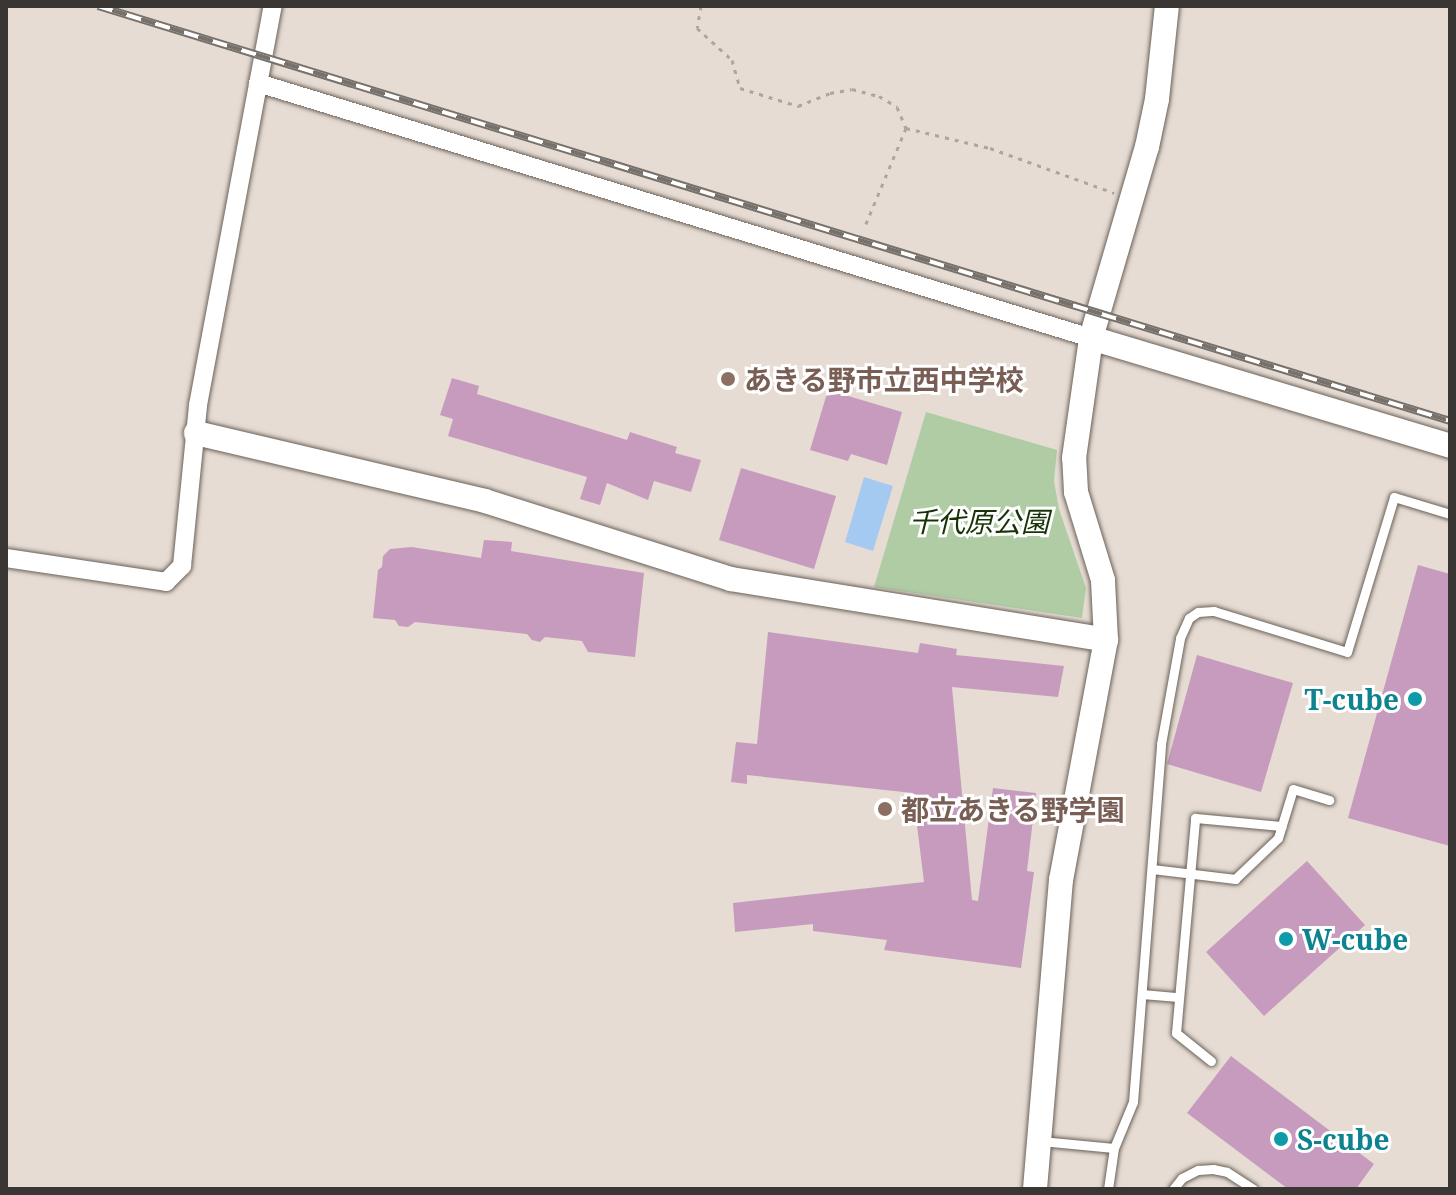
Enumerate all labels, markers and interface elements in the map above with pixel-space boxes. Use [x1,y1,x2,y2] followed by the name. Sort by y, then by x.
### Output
[744,362,1024,396] place label: あきる野市立西中学校
[719,370,737,388] marker: あきる野市立西中学校
[909,504,1049,538] park label: 千代原公園
[1304,682,1399,716] place label: T-cube
[1406,690,1424,708] marker: T-cube
[901,792,1125,826] place label: 都立あきる野学園
[876,800,894,818] marker: 都立あきる野学園
[1302,922,1408,956] place label: W-cube
[1277,930,1295,948] marker: W-cube
[1297,1122,1390,1156] place label: S-cube
[1272,1130,1290,1148] marker: S-cube

